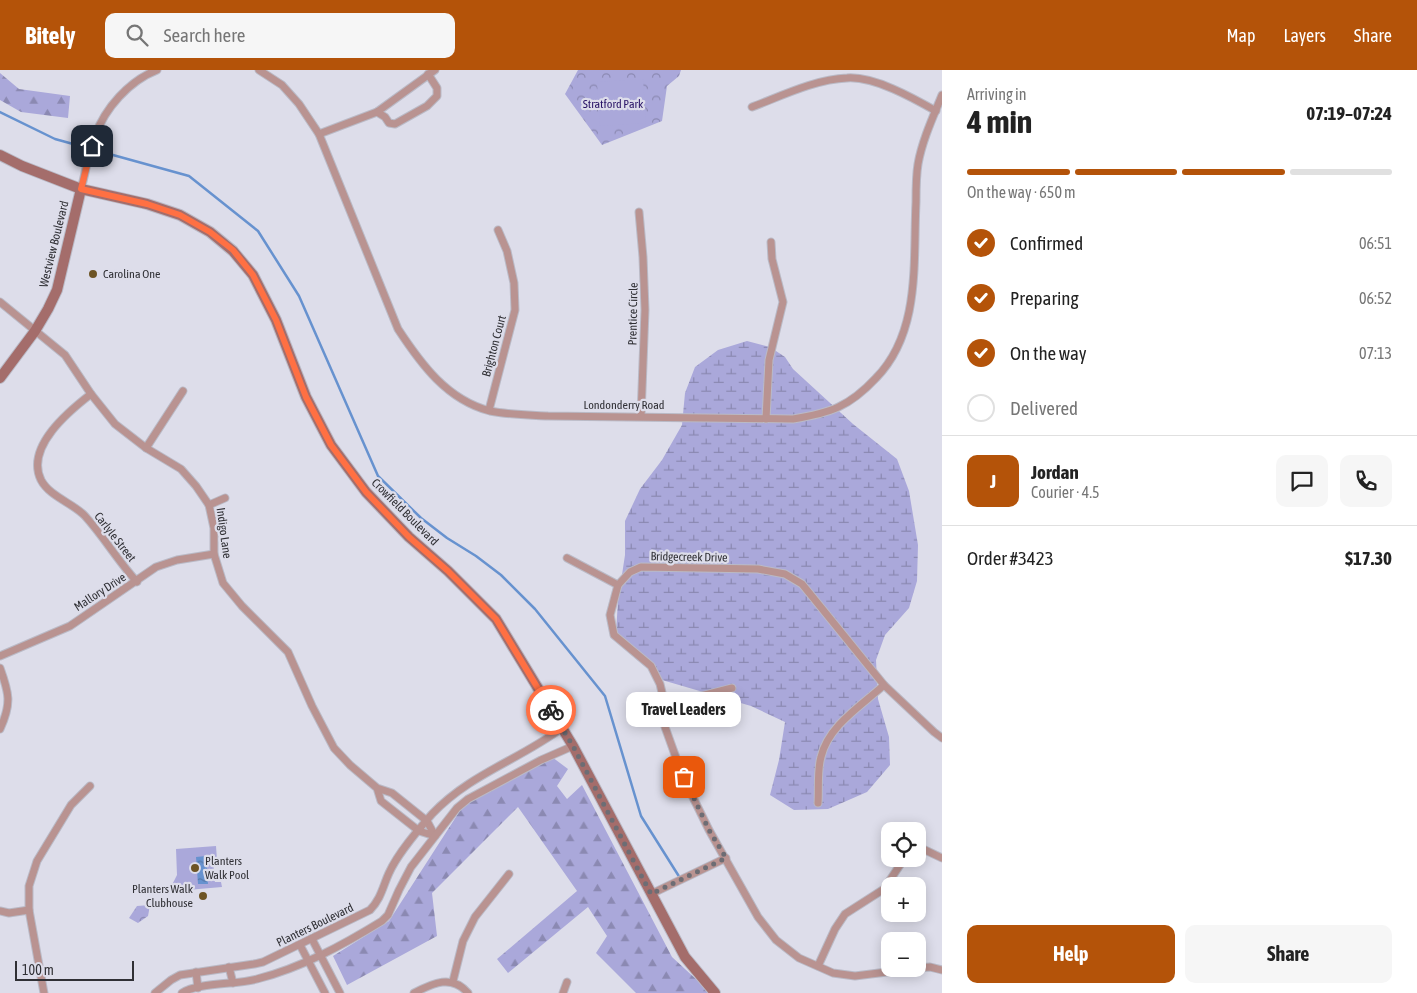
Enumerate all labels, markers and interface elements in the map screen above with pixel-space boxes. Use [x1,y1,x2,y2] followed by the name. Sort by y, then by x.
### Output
[105,13,455,58] search box
[123,21,151,49] icon: search
[25,22,75,49] text: Bitely
[163,24,245,46] text: Search here
[1226,25,1255,46] text: Map
[1283,25,1326,46] text: Layers
[1354,25,1392,46] text: Share
[967,85,1027,103] text: Arriving in
[583,97,644,111] park label: Stratford Park
[1306,102,1392,124] text: 07:19–07:24
[967,103,1032,140] text: 4 min
[71,125,113,167] pin
[78,132,106,160] icon: home
[967,183,1076,201] text: On the way · 650 m
[37,199,71,289] street label: Westview Boulevard
[967,229,995,257] icon: check
[1010,232,1083,254] text: Confirmed
[1359,234,1392,252] text: 06:51
[103,267,160,281] place label: Carolina One
[87,268,99,280] marker: Carolina One
[625,282,641,346] street label: Prentice Circle
[967,284,995,312] icon: check
[1010,287,1079,309] text: Preparing
[1359,289,1392,307] text: 06:52
[479,313,509,378] street label: Brighton Court
[967,339,995,367] icon: check
[1010,342,1087,364] text: On the way
[1359,344,1392,362] text: 07:13
[1010,397,1078,419] text: Delivered
[584,398,664,412] street label: Londonderry Road
[1276,455,1328,507] button: chat
[1340,455,1392,507] button: phone
[1031,461,1079,483] text: Jordan
[990,470,996,492] text: J
[369,476,441,548] street label: Crowfield Boulevard
[1031,483,1100,501] text: Courier · 4.5
[214,507,234,559] street label: Indigo Lane
[91,509,139,565] street label: Carlyle Street
[967,547,1054,569] text: Order #3423
[1345,547,1392,569] text: $17.30
[650,549,728,565] street label: Bridgecreek Drive
[71,570,129,614] street label: Mallory Drive
[526,685,576,735] courier
[626,692,742,727] callout: Travel Leaders
[537,696,565,724] icon: bike
[641,700,726,718] text: Travel Leaders
[663,756,705,798] pin
[670,763,698,791] icon: bag
[881,822,926,977] map controls
[881,822,926,867] button: locate
[205,854,250,882] place label: Planters Walk Pool
[189,862,201,874] marker: Planters Walk Pool
[881,877,926,922] button: +
[132,882,194,910] place label: Planters Walk Clubhouse
[197,890,209,902] marker: Planters Walk Clubhouse
[274,900,356,950] street label: Planters Boulevard
[967,925,1175,983] button: Help
[1185,925,1392,983] button: Share
[881,932,926,977] button: −
[15,958,134,981] scale bar
[22,962,54,978] text: 100 m

